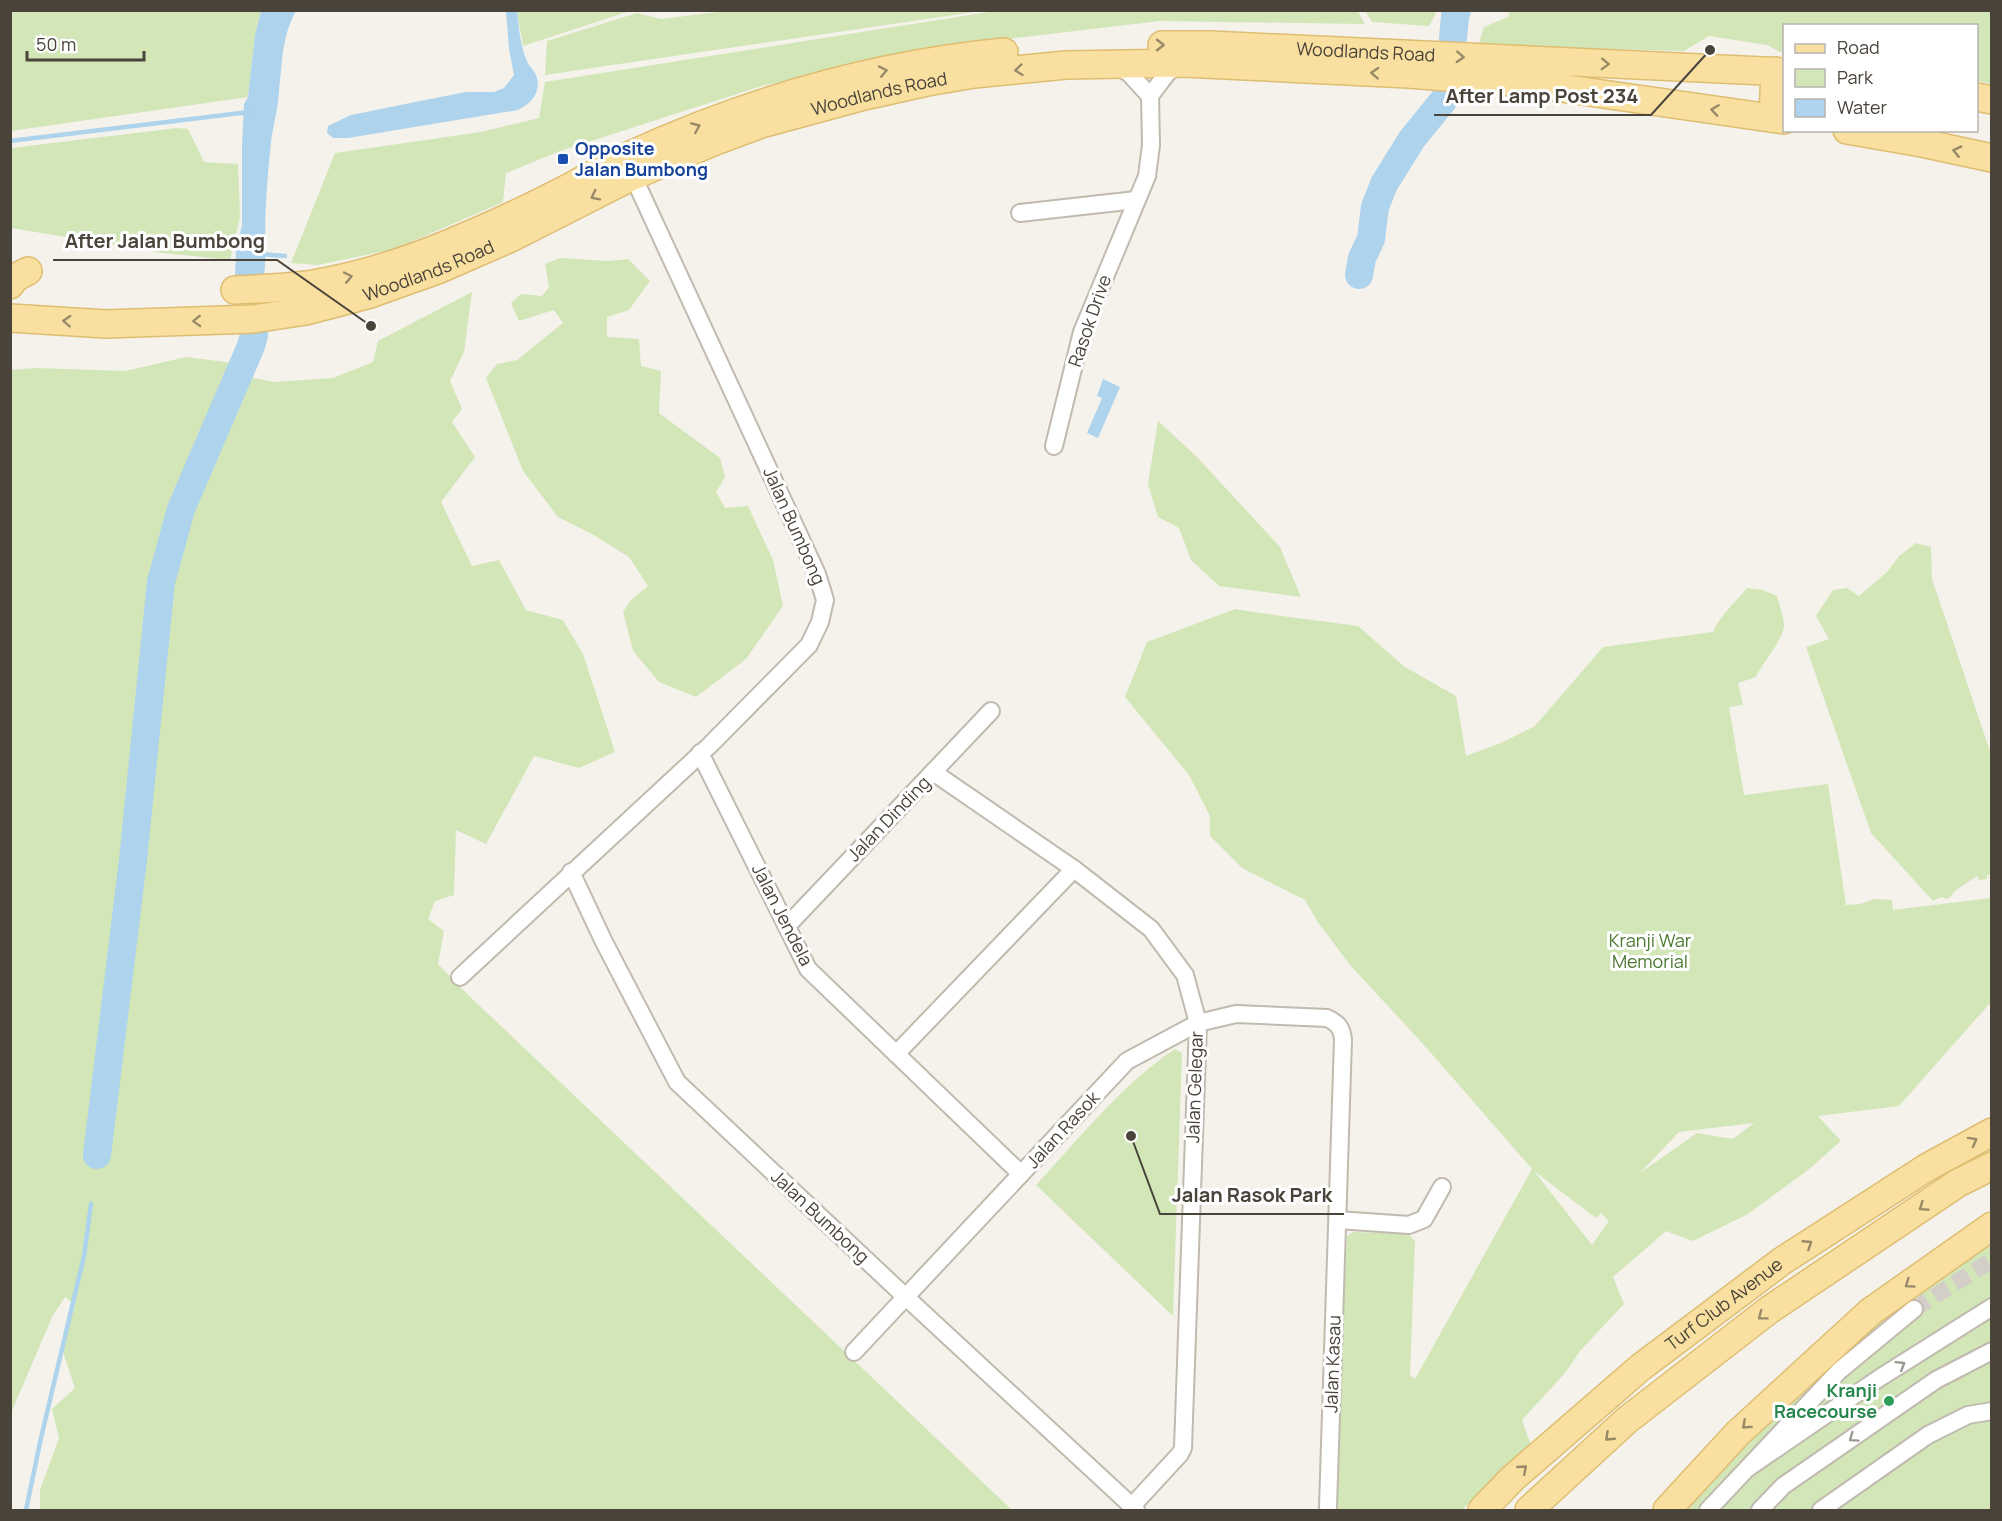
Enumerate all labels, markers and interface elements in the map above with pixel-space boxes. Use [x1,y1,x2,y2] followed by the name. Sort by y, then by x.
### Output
[27,24,144,62] scale bar
[1783,24,1978,132] legend
[36,32,76,56] text: 50 m
[1837,35,1880,59] text: Road
[1296,36,1436,67] street label: Woodlands Road
[1155,39,1164,51] one-way arrow
[1455,50,1464,63] one-way arrow
[1601,57,1610,70] one-way arrow
[1015,63,1024,76] one-way arrow
[877,65,887,78] one-way arrow
[1837,65,1874,89] text: Park
[808,66,949,121] street label: Woodlands Road
[1371,66,1380,79] one-way arrow
[1434,77,1651,115] callout: After Lamp Post 234
[1445,82,1639,109] text: After Lamp Post 234
[1837,95,1887,119] text: Water
[1710,104,1720,116] one-way arrow
[690,122,701,134] one-way arrow
[575,136,708,181] place label: Opposite Jalan Bumbong
[1952,145,1962,158] one-way arrow
[556,152,570,166] marker: Opposite Jalan Bumbong
[591,189,601,200] one-way arrow
[53,222,277,260] callout: After Jalan Bumbong
[65,227,265,254] text: After Jalan Bumbong
[359,234,498,307] street label: Woodlands Road
[343,271,353,284] one-way arrow
[1062,271,1116,370] street label: Rasok Drive
[62,315,71,328] one-way arrow
[192,315,201,327] one-way arrow
[758,463,832,588] street label: Jalan Bumbong
[841,770,935,866] street label: Jalan Dinding
[747,859,819,970] street label: Jalan Jendela
[1609,928,1692,973] park label: Kranji War Memorial
[1180,1030,1208,1143] street label: Jalan Gelegar
[1020,1085,1105,1173] street label: Jalan Rasok
[1967,1137,1978,1148] one-way arrow
[766,1164,875,1268] street label: Jalan Bumbong
[1160,1176,1344,1214] callout: Jalan Rasok Park
[1172,1181,1334,1208] text: Jalan Rasok Park
[1919,1199,1929,1211] one-way arrow
[1801,1240,1812,1251] one-way arrow
[1660,1252,1787,1356] street label: Turf Club Avenue
[1905,1277,1916,1288] one-way arrow
[1757,1308,1768,1319] one-way arrow
[1318,1315,1346,1413] street label: Jalan Kasau
[1895,1360,1905,1372] one-way arrow
[1774,1378,1877,1423] place label: Kranji Racecourse
[1882,1394,1896,1408] marker: Kranji Racecourse
[1742,1418,1753,1429] one-way arrow
[1605,1430,1615,1441] one-way arrow
[1849,1431,1860,1442] one-way arrow
[1516,1465,1527,1476] one-way arrow

